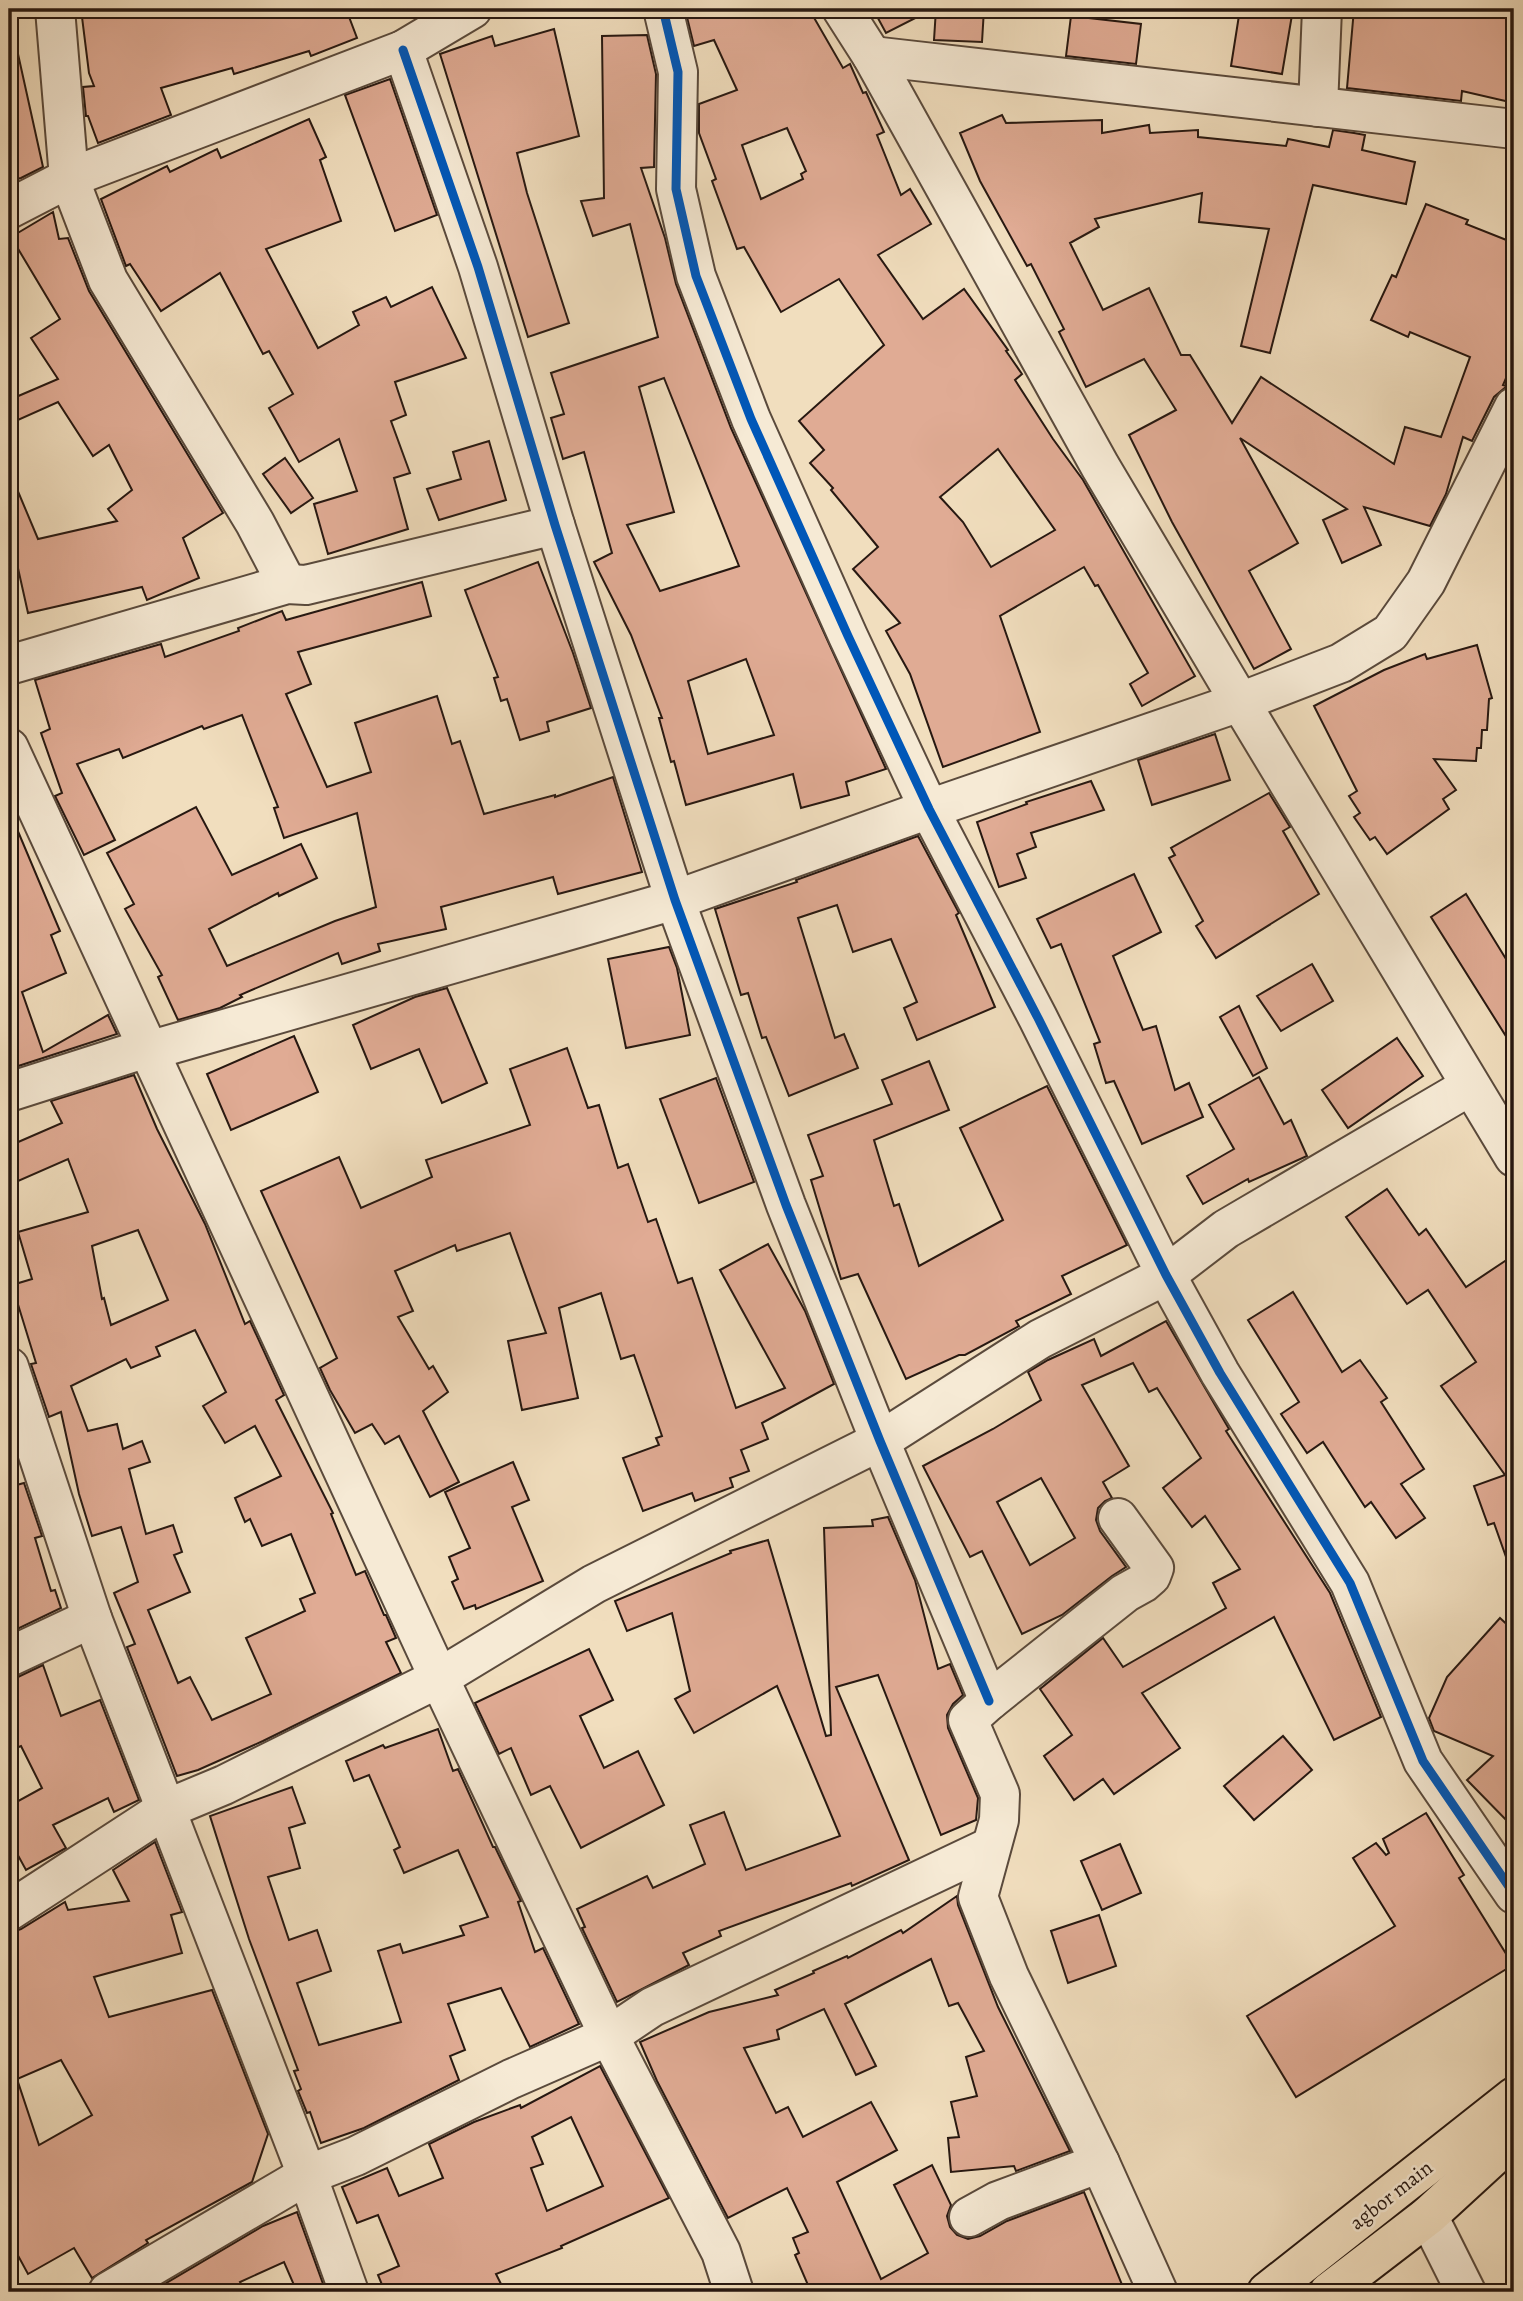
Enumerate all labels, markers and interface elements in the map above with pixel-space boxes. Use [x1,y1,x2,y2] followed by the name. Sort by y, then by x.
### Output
[1344,2154,1438,2236] street label: agbor main

